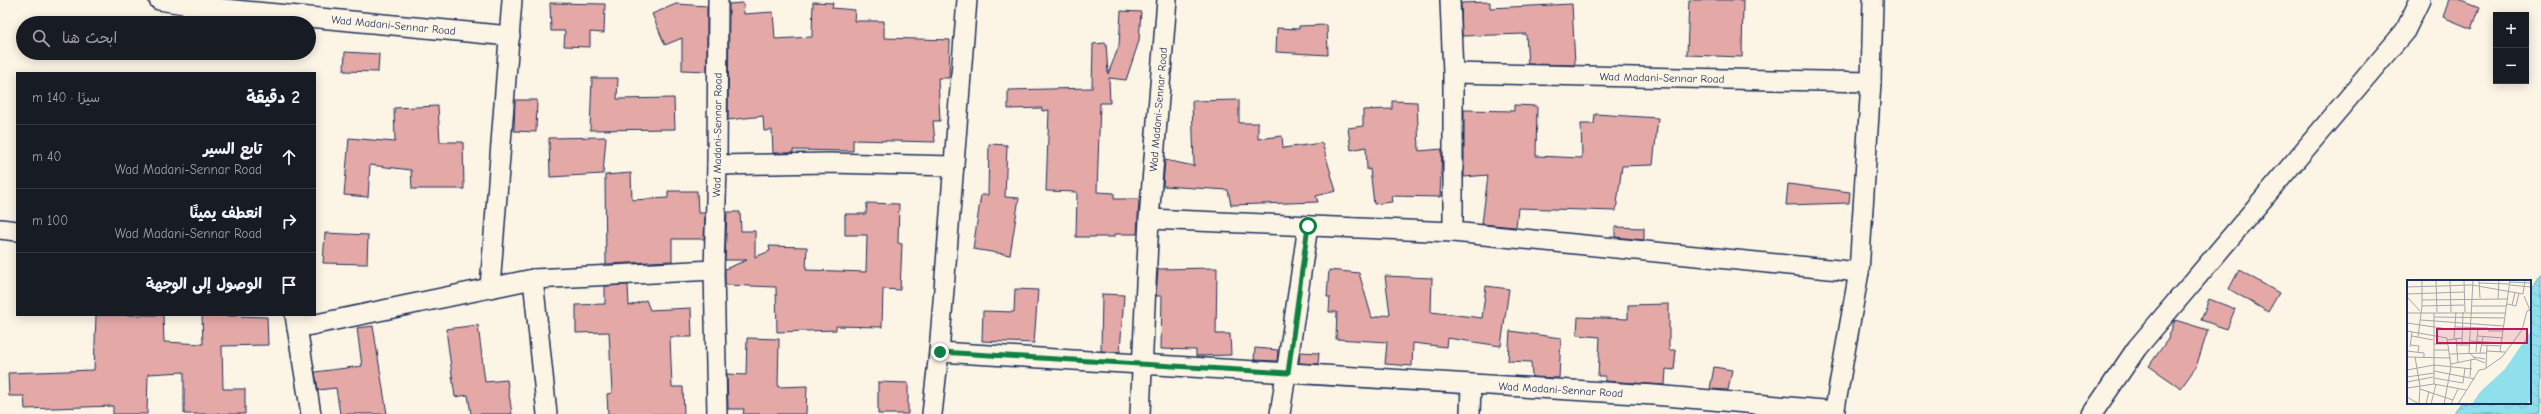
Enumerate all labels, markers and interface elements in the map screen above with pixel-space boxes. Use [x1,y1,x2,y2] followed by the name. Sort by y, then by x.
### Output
[2493,12,2529,84] map controls
[2493,12,2529,48] button: +
[331,13,456,38] street label: Wad Madani-Sennar Road
[16,16,316,60] search box
[30,27,52,49] icon: search
[62,29,117,47] text: ابحث هنا
[1147,47,1170,172] street label: Wad Madani-Sennar Road
[2493,48,2529,84] button: −
[1599,70,1725,86] street label: Wad Madani-Sennar Road
[710,72,725,198] street label: Wad Madani-Sennar Road
[246,88,300,107] text: 2 دقيقة
[32,90,100,105] text: سيرًا · 140 m
[203,140,262,158] text: تابع السير
[278,146,300,168] icon: ahead
[32,149,61,164] text: 40 m
[115,162,262,177] text: Wad Madani-Sennar Road
[190,204,262,222] text: انعطف يمينًا
[278,210,300,232] icon: right
[32,213,68,228] text: 100 m
[1299,217,1317,235] route start
[115,226,262,241] text: Wad Madani-Sennar Road
[278,274,300,296] icon: arrive
[146,275,262,293] text: الوصول إلى الوجهة
[2407,280,2531,404] inset map
[931,343,949,361] route end
[1498,380,1624,400] street label: Wad Madani-Sennar Road

